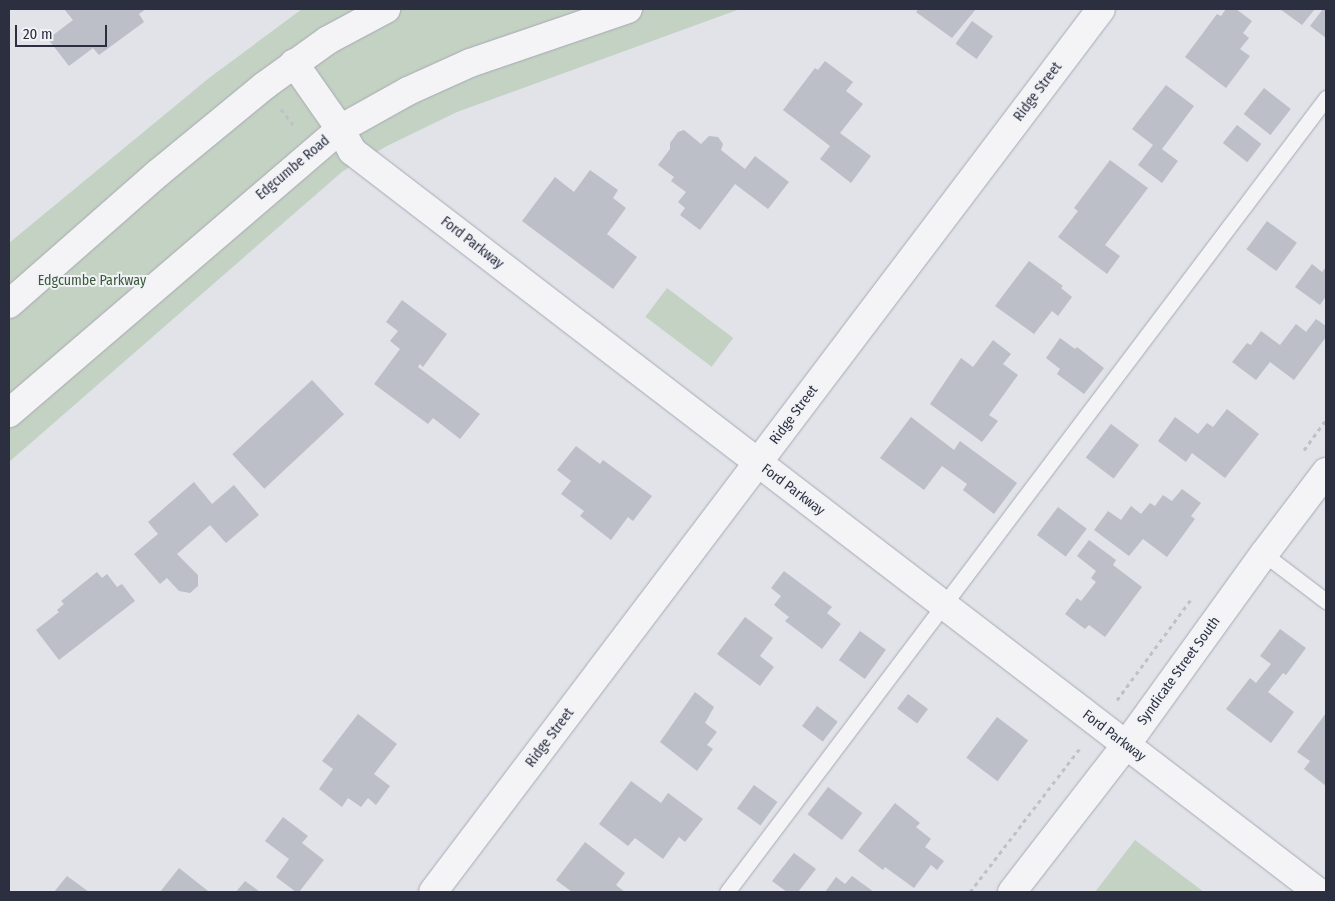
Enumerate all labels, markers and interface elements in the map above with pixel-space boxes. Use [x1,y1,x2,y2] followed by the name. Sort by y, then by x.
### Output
[18,15,110,47] scale bar
[23,25,53,43] text: 20 m
[1010,59,1066,125] street label: Ridge Street
[253,132,333,204] street label: Edgcumbe Road
[437,213,507,273] street label: Ford Parkway
[38,273,146,289] park label: Edgcumbe Parkway
[766,382,822,448] street label: Ridge Street
[758,461,828,519] street label: Ford Parkway
[1134,613,1224,729] street label: Syndicate Street South
[522,705,578,771] street label: Ridge Street
[1079,707,1149,765] street label: Ford Parkway

